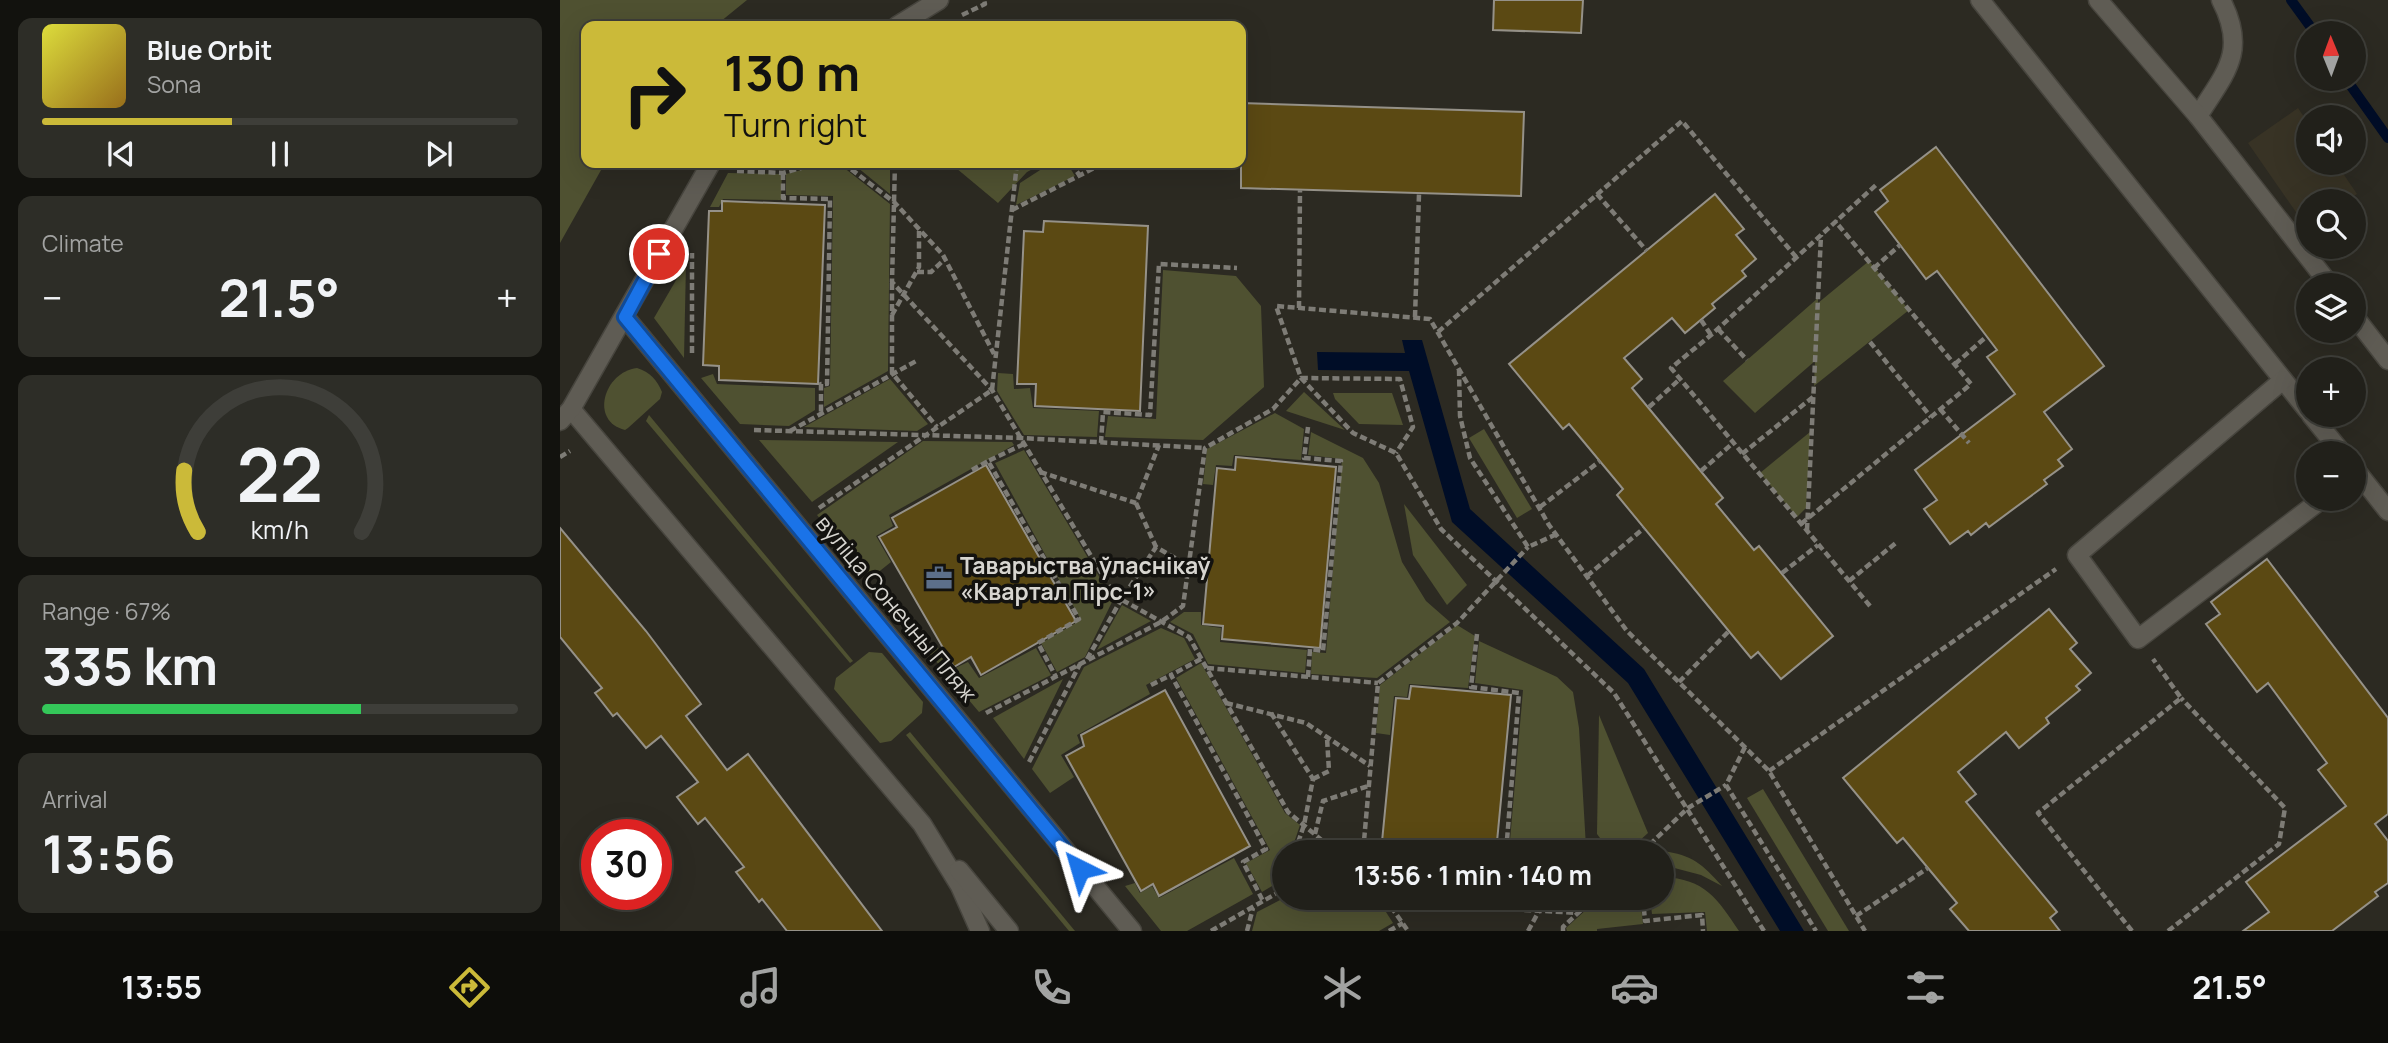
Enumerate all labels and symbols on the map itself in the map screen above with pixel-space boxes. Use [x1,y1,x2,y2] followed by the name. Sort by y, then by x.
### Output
[2296,21,2366,91] north arrow
[629,224,689,284] pin
[809,508,985,708] street label: вуліца Сонечны Пляж
[960,549,1210,607] place label: Таварыства ўласнікаў «Квартал Пірс-1»
[924,563,954,593] office icon: Таварыства ўласнікаў «Квартал Пірс-1»
[581,819,672,910] speed limit sign: 30
[1043,832,1117,906] position arrow

